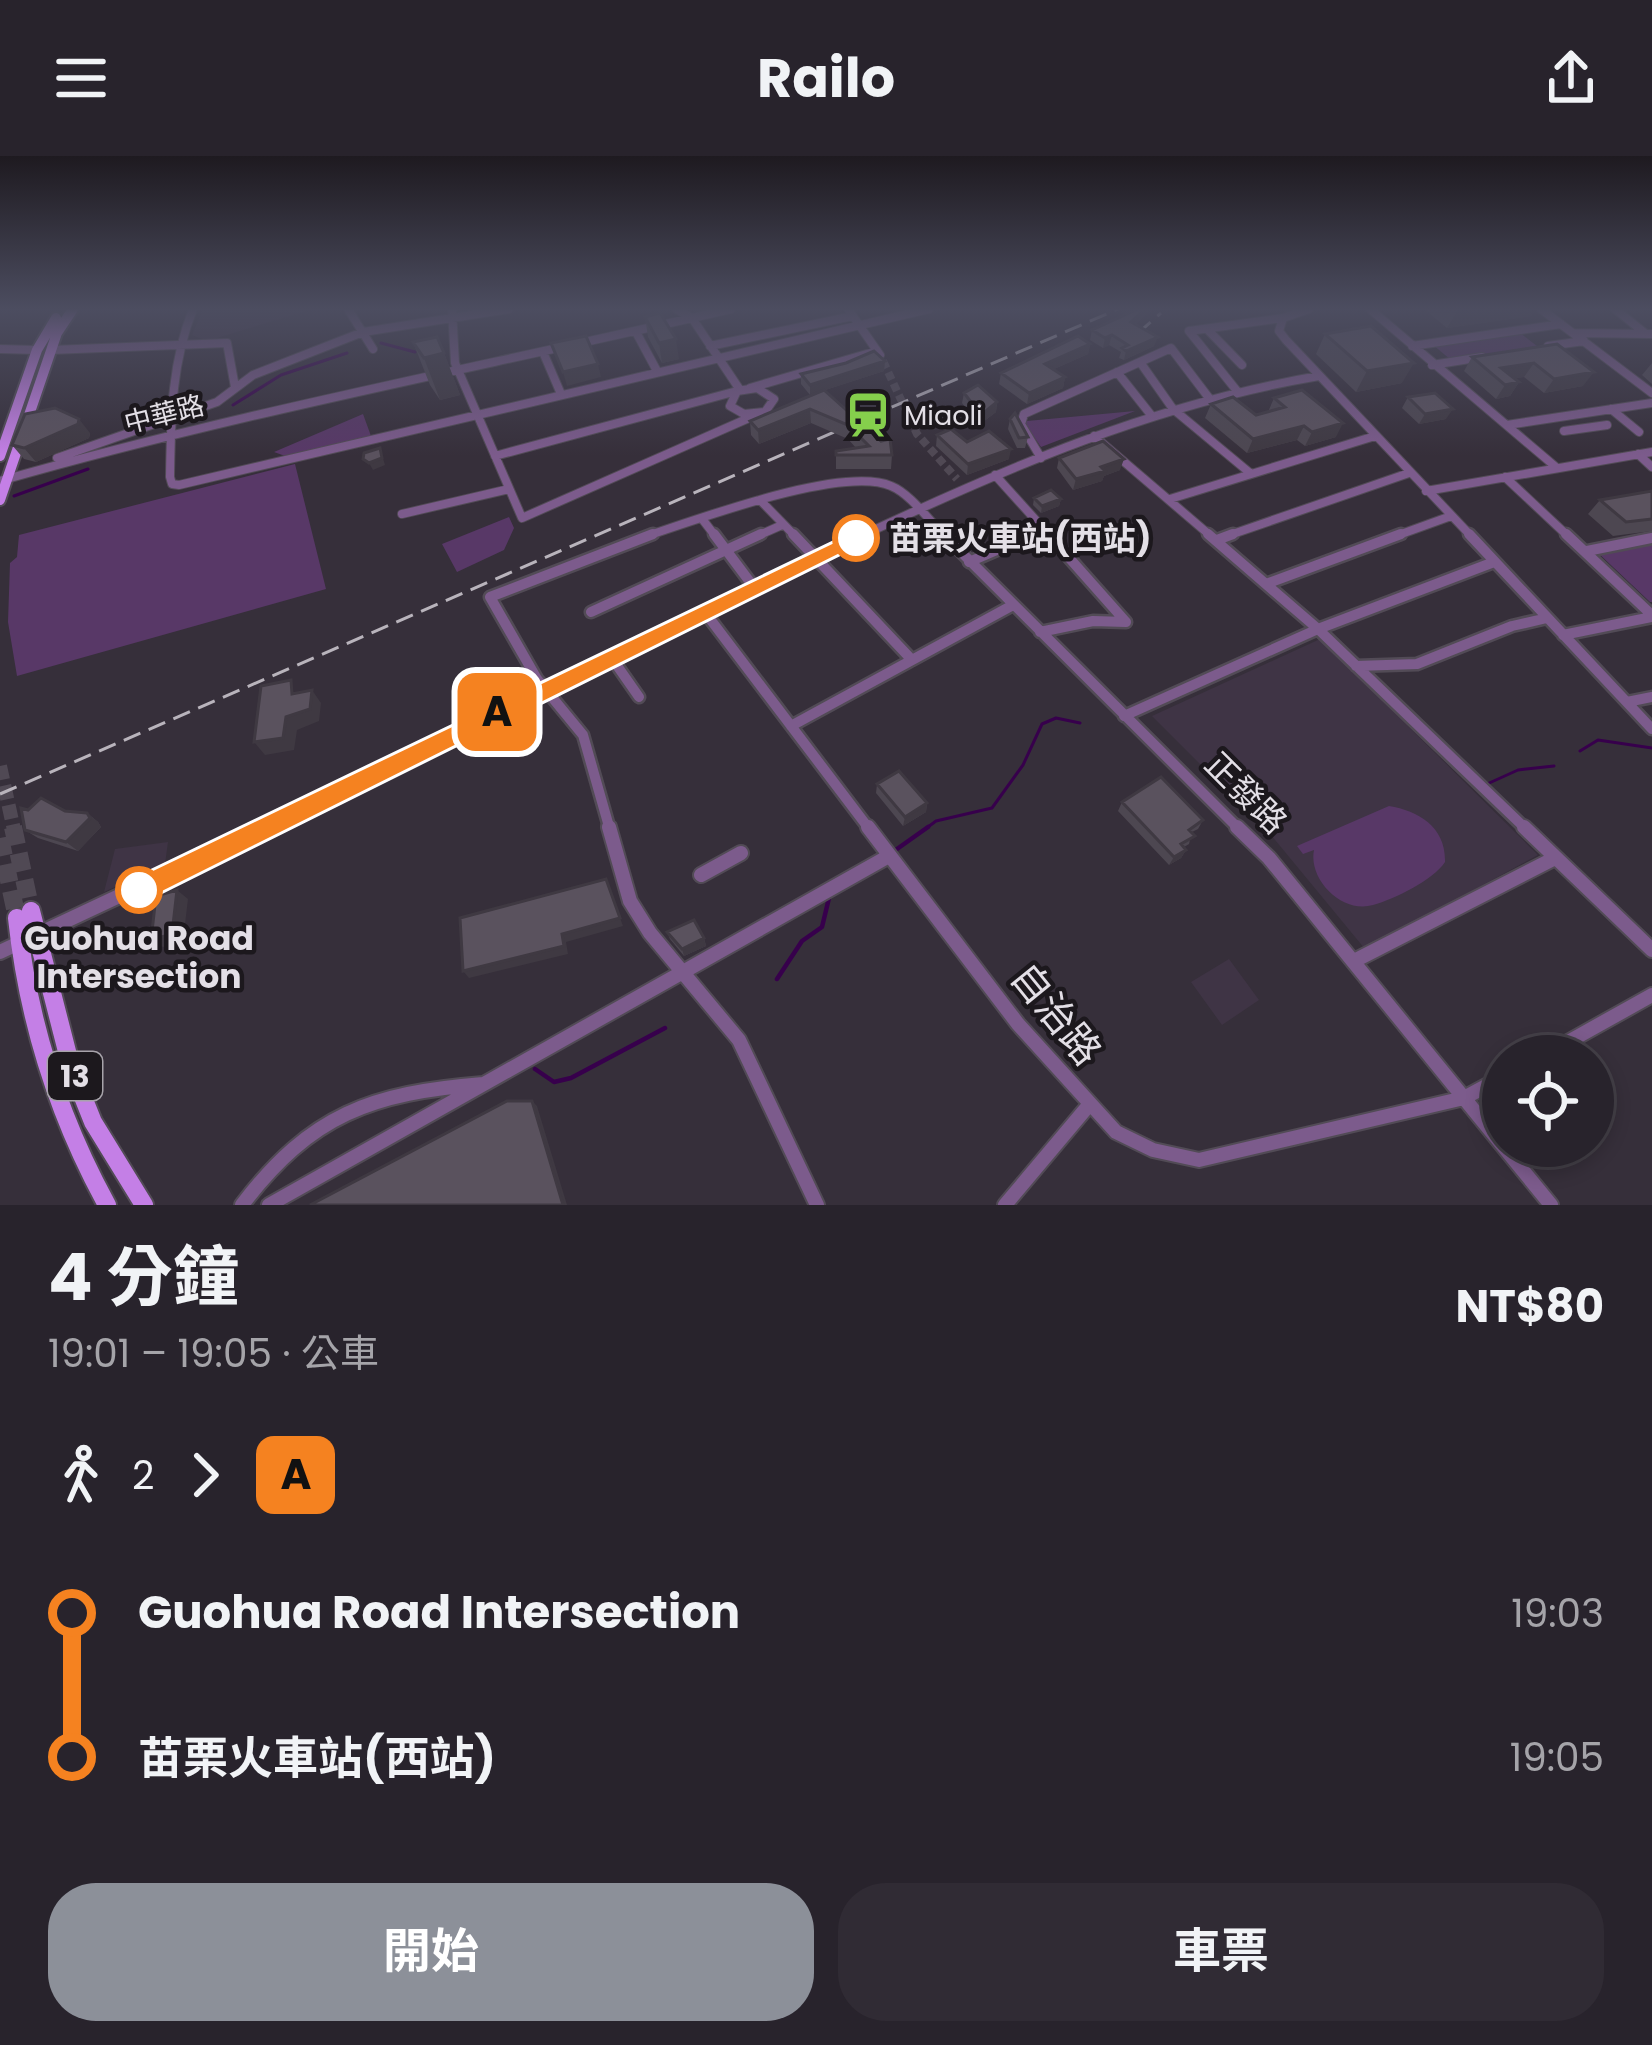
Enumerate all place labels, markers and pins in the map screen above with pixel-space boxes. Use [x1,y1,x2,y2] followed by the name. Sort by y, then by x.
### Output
[843,390,893,440] station icon: Miaoli
[904,397,983,434] place label: Miaoli
[889,515,1151,562] place label: 苗栗火車站(西站)
[834,516,878,560] marker: 苗栗火車站(西站)
[117,868,161,912] marker: Guohua Road Intersection
[24,915,254,1000] place label: Guohua Road Intersection

